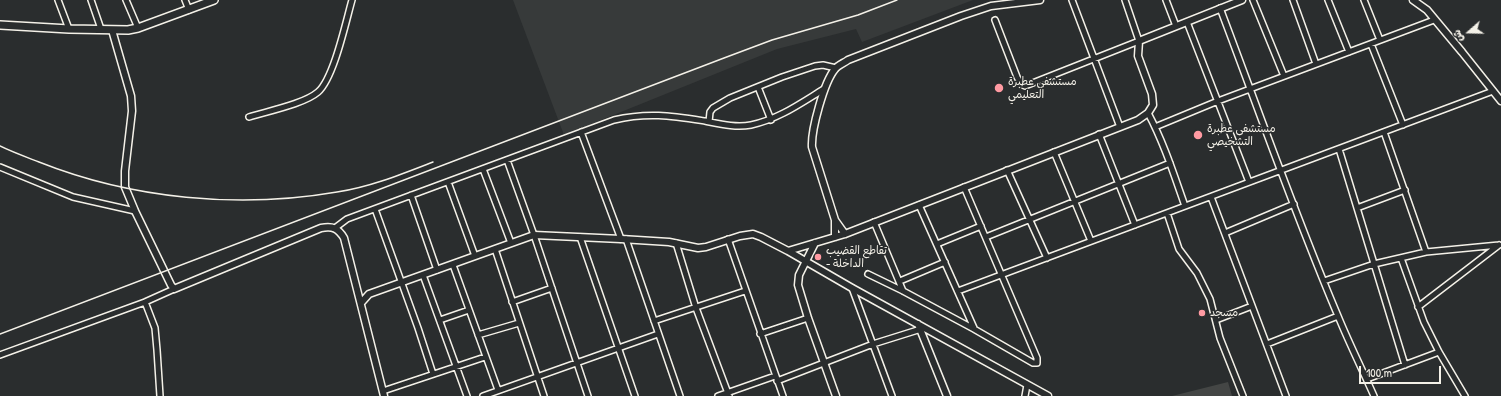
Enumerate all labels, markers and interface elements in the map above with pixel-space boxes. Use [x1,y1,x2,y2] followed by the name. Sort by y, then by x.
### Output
[1449,12,1489,52] north arrow
[1449,28,1466,44] text: ش
[1008,75,1077,101] place label: مستشفى عطبرة التعليمي
[993,82,1005,94] marker: مستشفى عطبرة التعليمي
[1207,122,1276,148] place label: مستشفى عطبرة التشخيصي
[1192,129,1204,141] marker: مستشفى عطبرة التشخيصي
[826,244,887,270] place label: تقاطع القضيب - الداخلة
[813,252,823,262] marker: تقاطع القضيب - الداخلة
[1210,306,1238,320] place label: مسجد
[1197,308,1207,318] marker: مسجد
[1361,358,1443,384] scale bar
[1366,364,1392,381] text: 100 m

